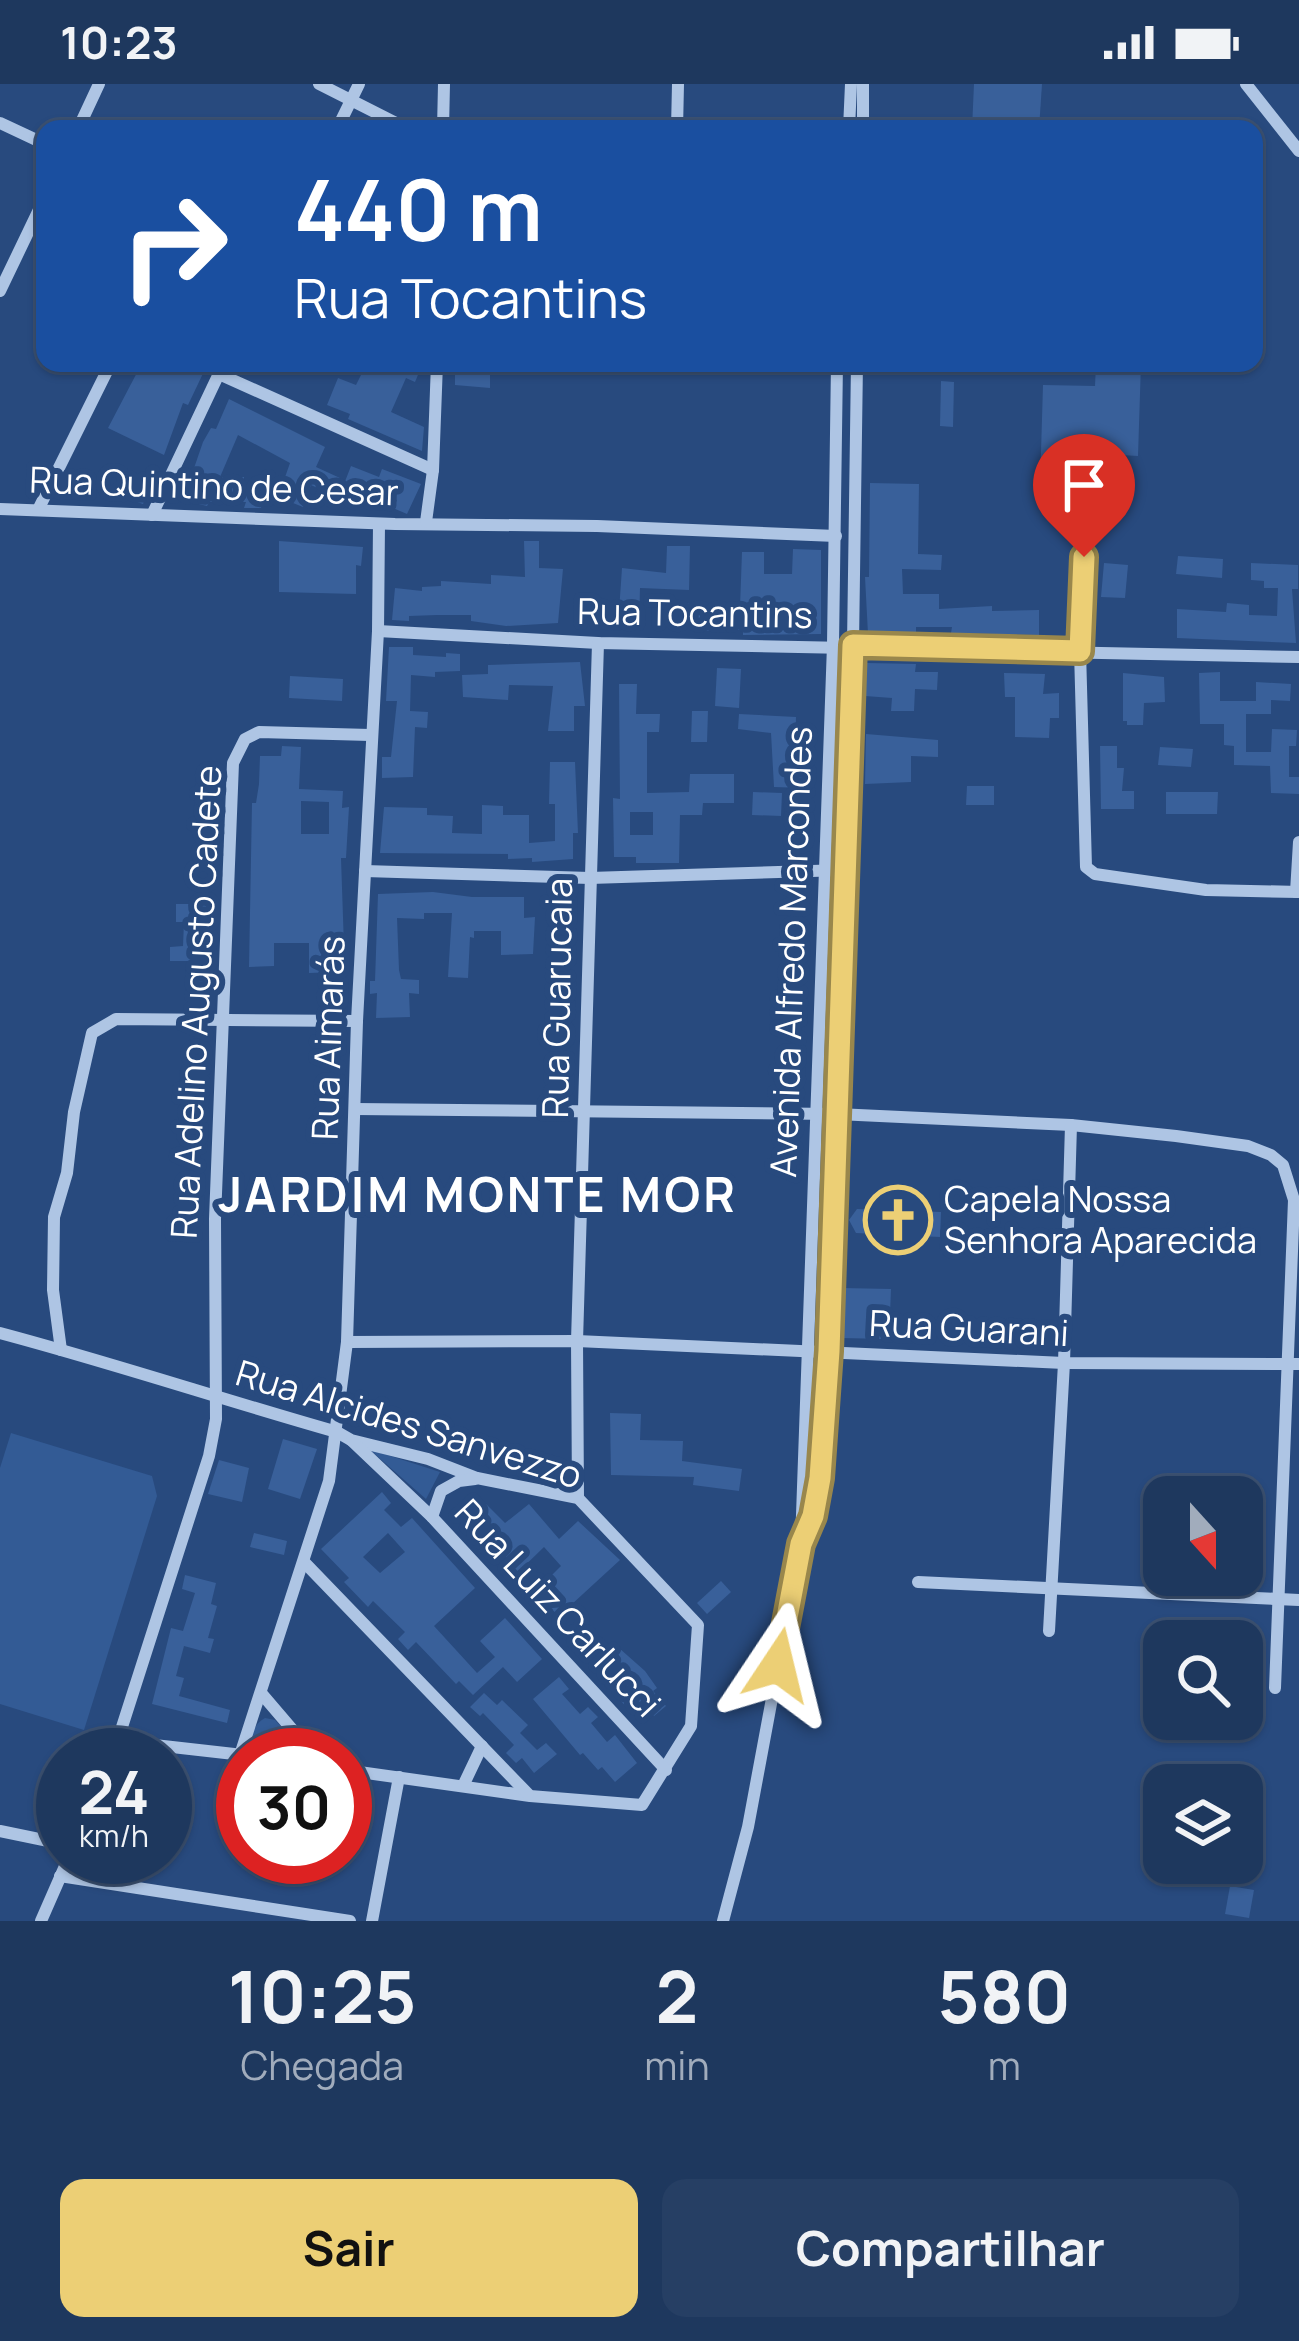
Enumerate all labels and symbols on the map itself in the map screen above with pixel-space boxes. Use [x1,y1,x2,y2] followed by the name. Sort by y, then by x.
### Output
[1033,434,1135,557] pin
[29,455,399,516] street label: Rua Quintino de Cesar
[577,586,813,639] street label: Rua Tocantins
[758,726,823,1178] street label: Avenida Alfredo Marcondes
[159,764,232,1240] street label: Rua Adelino Augusto Cadete
[530,877,583,1119] street label: Rua Guarucaia
[299,935,356,1141] street label: Rua Aimarás
[218,1161,738,1226] district label: JARDIM MONTE MOR
[944,1174,1257,1264] place label: Capela Nossa Senhora Aparecida
[863,1185,933,1255] church icon: Capela Nossa Senhora Aparecida
[868,1298,1070,1357] street label: Rua Guarani
[230,1348,588,1499] street label: Rua Alcides Sanvezzo
[1143,1476,1263,1596] north arrow
[444,1488,672,1727] street label: Rua Luiz Carlucci
[715,1602,841,1728] position arrow
[216,1728,372,1884] speed limit sign: 30

